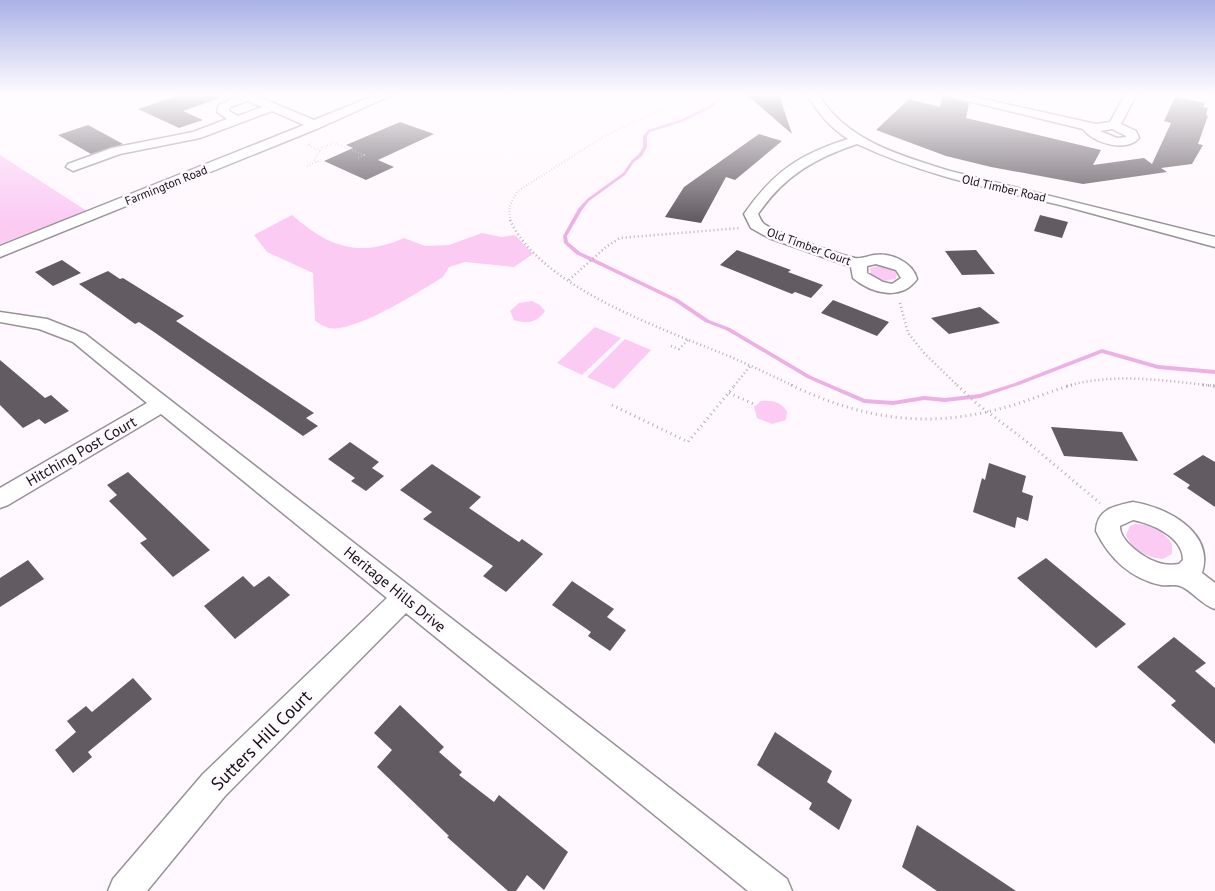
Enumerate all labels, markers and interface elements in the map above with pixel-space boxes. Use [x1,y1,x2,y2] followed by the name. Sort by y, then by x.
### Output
[123,162,209,208] street label: Farmington Road
[960,171,1048,205] street label: Old Timber Road
[765,224,853,268] street label: Old Timber Court
[22,412,140,490] street label: Hitching Post Court
[340,542,450,636] street label: Heritage Hills Drive
[206,685,316,795] street label: Sutters Hill Court

